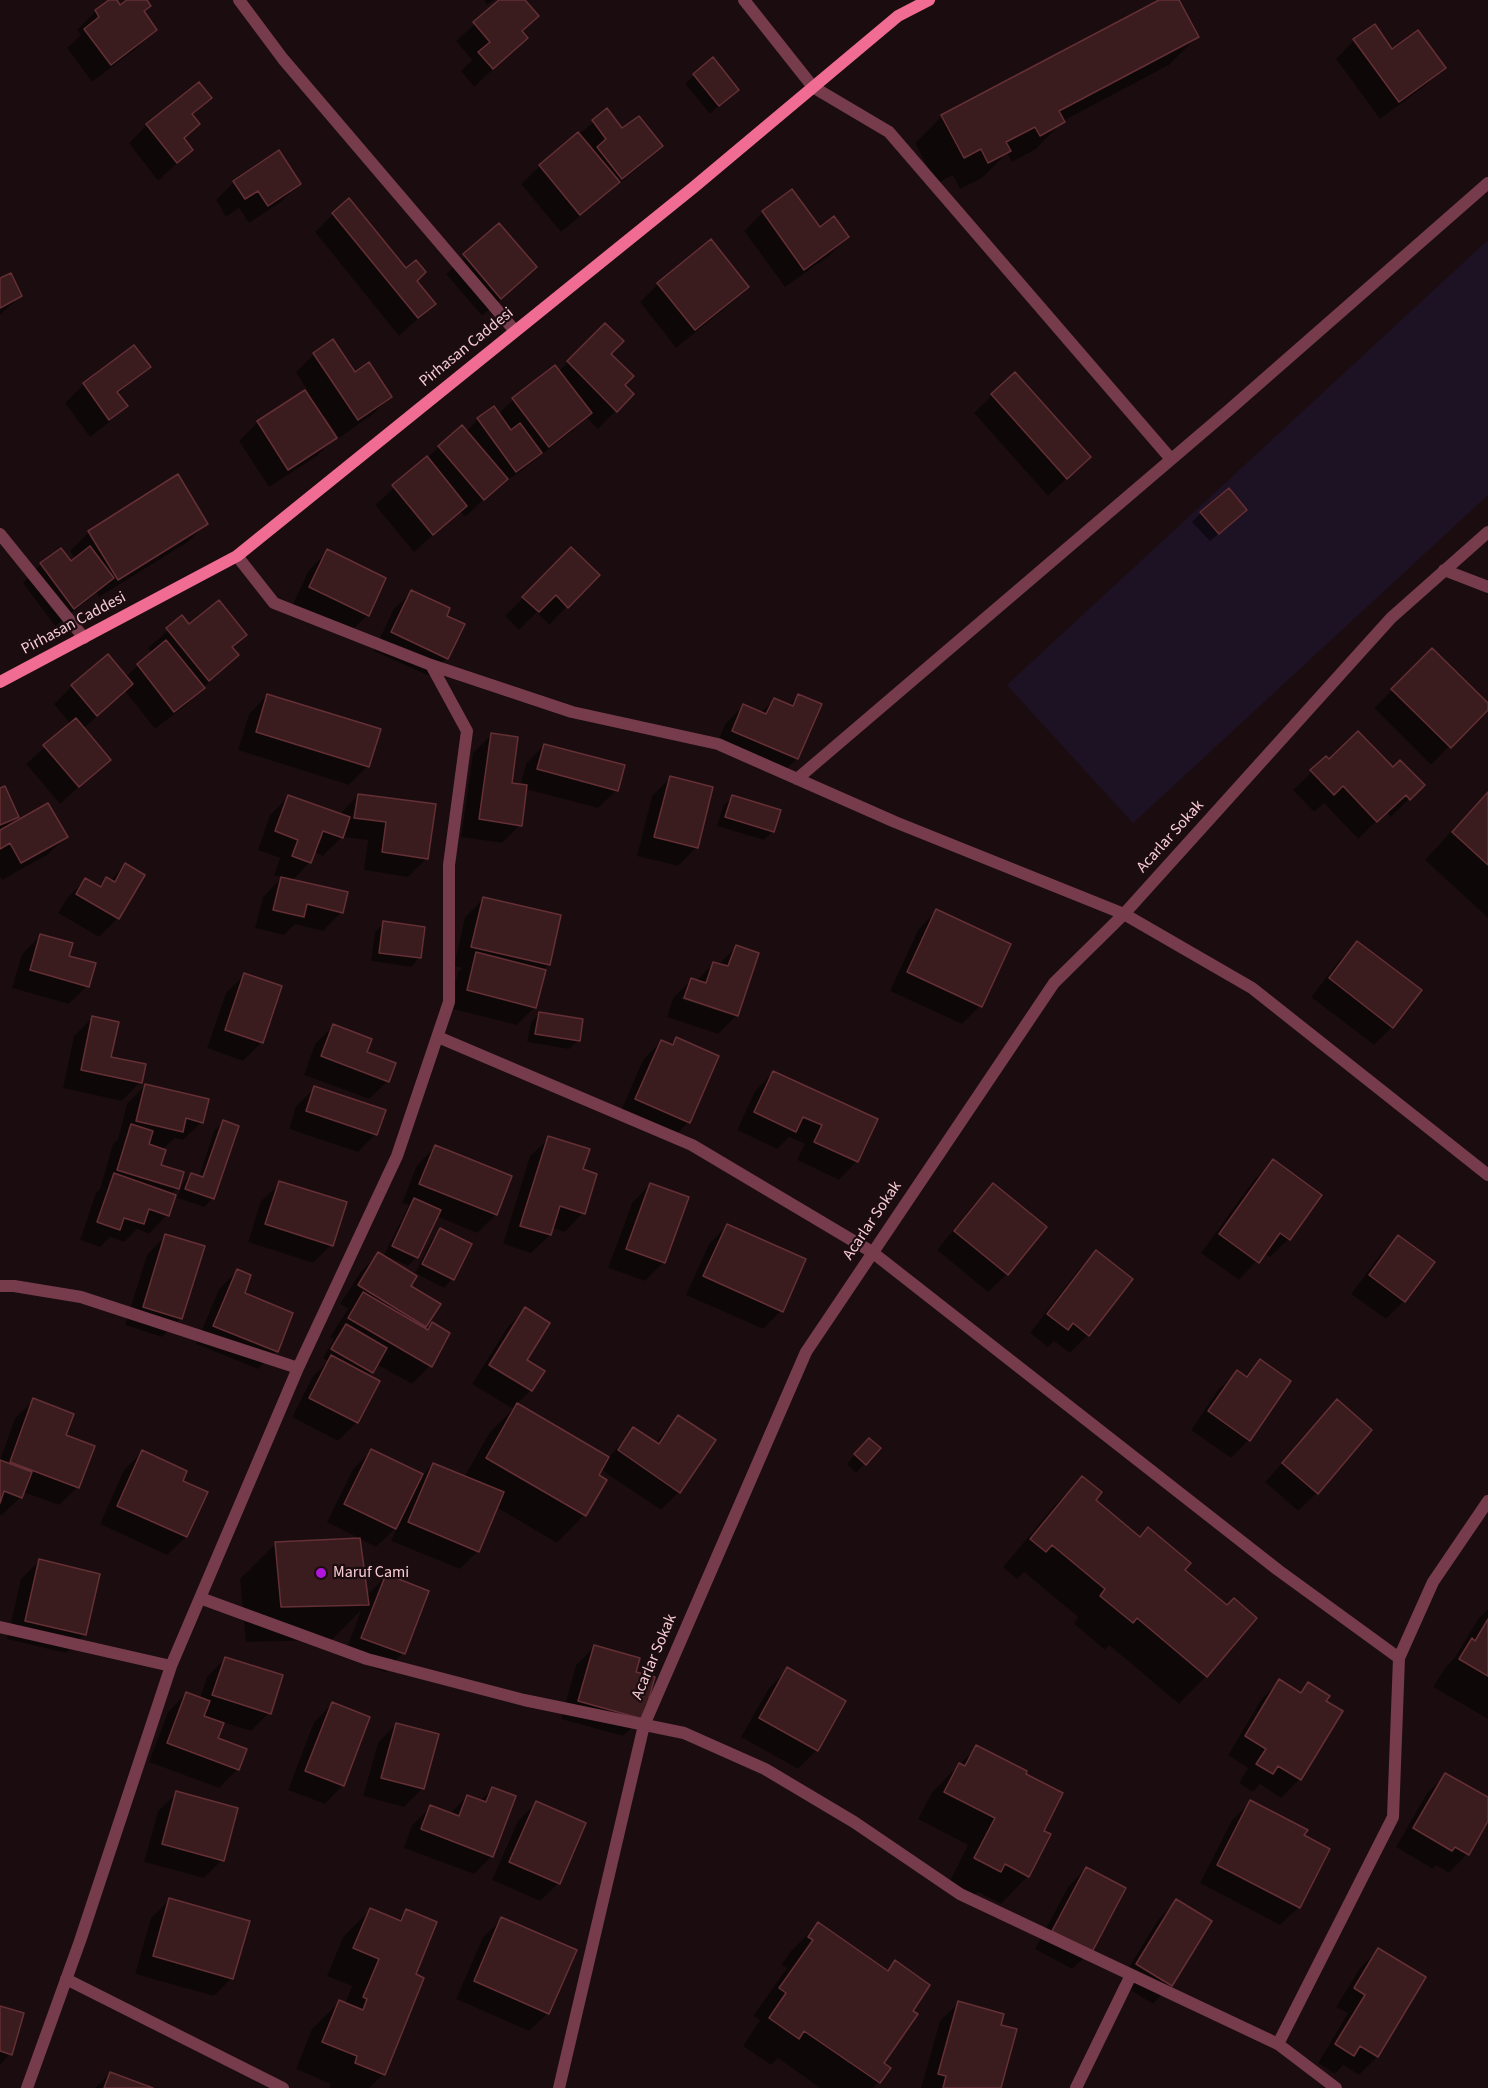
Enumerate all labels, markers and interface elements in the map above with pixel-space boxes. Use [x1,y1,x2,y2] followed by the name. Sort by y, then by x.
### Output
[416,304,518,392] street label: Pirhasan Caddesi
[18,588,130,660] street label: Pirhasan Caddesi
[1133,797,1209,877] street label: Acarlar Sokak
[840,1178,906,1264] street label: Acarlar Sokak
[333,1563,409,1583] place label: Maruf Cami
[314,1566,328,1580] marker: Maruf Cami
[628,1611,682,1703] street label: Acarlar Sokak

